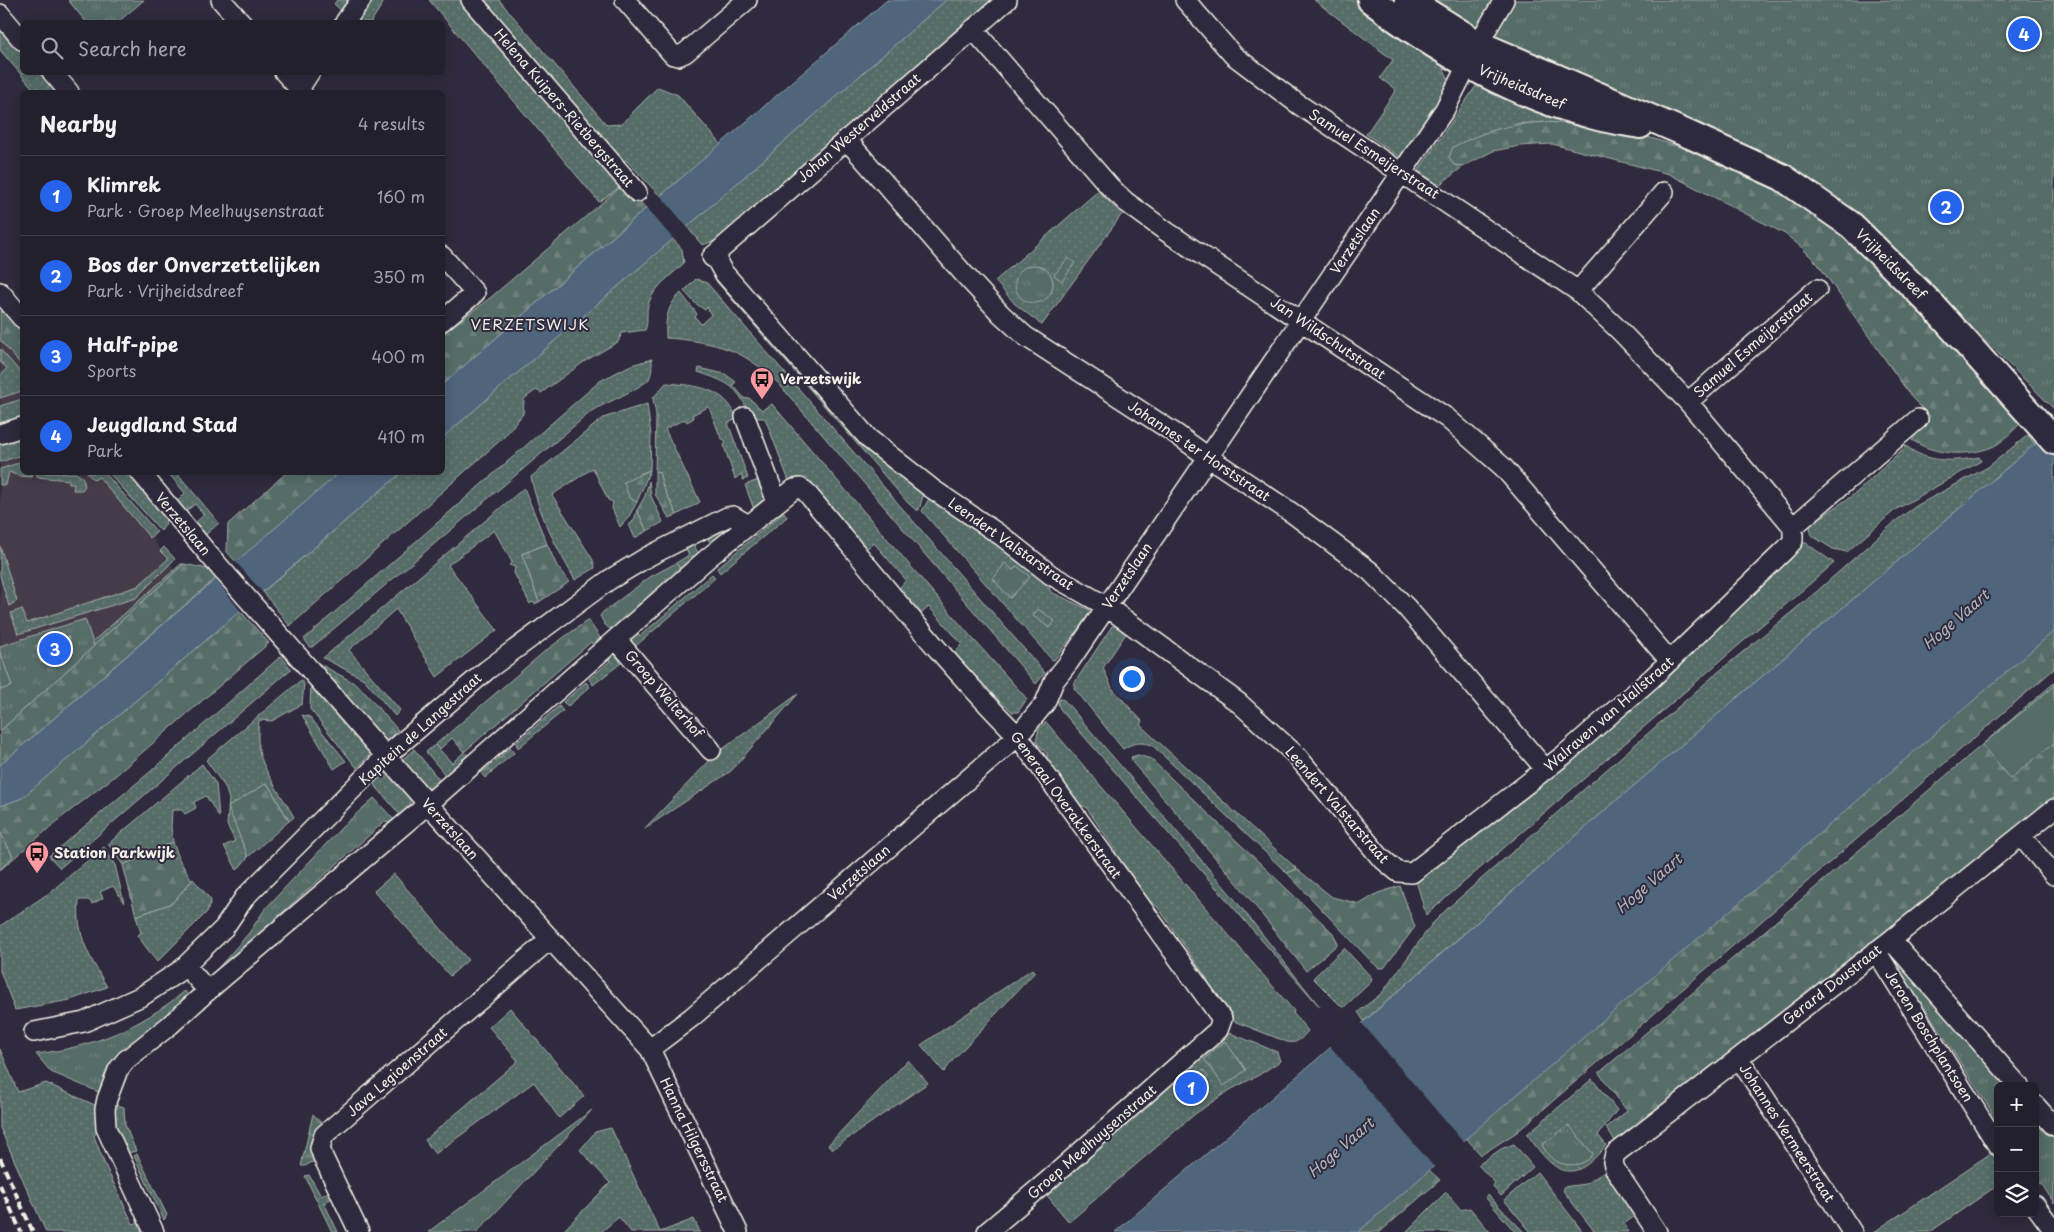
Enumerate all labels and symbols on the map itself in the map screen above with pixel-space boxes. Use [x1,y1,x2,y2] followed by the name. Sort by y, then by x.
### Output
[2008,15,2040,53] pin: 4
[490,24,639,192] street label: Helena Kuipers-Rietbergstraat
[1476,59,1570,115] street label: Vrijheidsdreef
[792,68,925,187] street label: Johan Westerveldstraat
[1305,103,1444,204] street label: Samuel Esmeijerstraat
[1930,188,1962,226] pin: 2
[1324,203,1385,278] street label: Verzetslaan
[1851,224,1932,305] street label: Vrijheidsdreef
[1688,287,1817,402] street label: Samuel Esmeijerstraat
[1266,291,1390,384] street label: Jan Wildschutstraat
[470,312,590,335] district label: VERZETSWIJK
[749,366,775,400] bus stop icon: Verzetswijk
[780,368,862,389] place label: Verzetswijk
[1124,395,1275,506] street label: Johannes ter Horststraat
[151,488,216,560] street label: Verzetslaan
[944,492,1079,595] street label: Leendert Valstarstraat
[1096,538,1157,613] street label: Verzetslaan
[1917,582,1995,654] water label: Hoge Vaart
[39,630,71,668] pin: 3
[620,645,710,743] street label: Groep Welterhof
[1539,651,1678,776] street label: Walraven van Hallstraat
[1119,666,1145,692] your location
[353,668,486,790] street label: Kapitein de Langestraat
[1006,727,1127,883] street label: Generaal Overakkerstraat
[1281,742,1394,868] street label: Leendert Valstarstraat
[417,793,484,864] street label: Verzetslaan
[24,840,50,874] bus stop icon: Station Parkwijk
[823,840,895,906] street label: Verzetslaan
[54,842,176,863] place label: Station Parkwijk
[1610,846,1688,918] water label: Hoge Vaart
[1778,939,1886,1030] street label: Gerard Doustraat
[1880,966,1979,1106] street label: Jeroen Boschplantsoen
[342,1022,452,1121] street label: Java Legioenstraat
[1735,1059,1840,1206] street label: Johannes Vermeerstraat
[1175,1069,1207,1107] pin: 1
[655,1074,734,1206] street label: Hanna Hilgersstraat
[1023,1079,1161,1204] street label: Groep Meelhuysenstraat
[1302,1110,1380,1182] water label: Hoge Vaart

